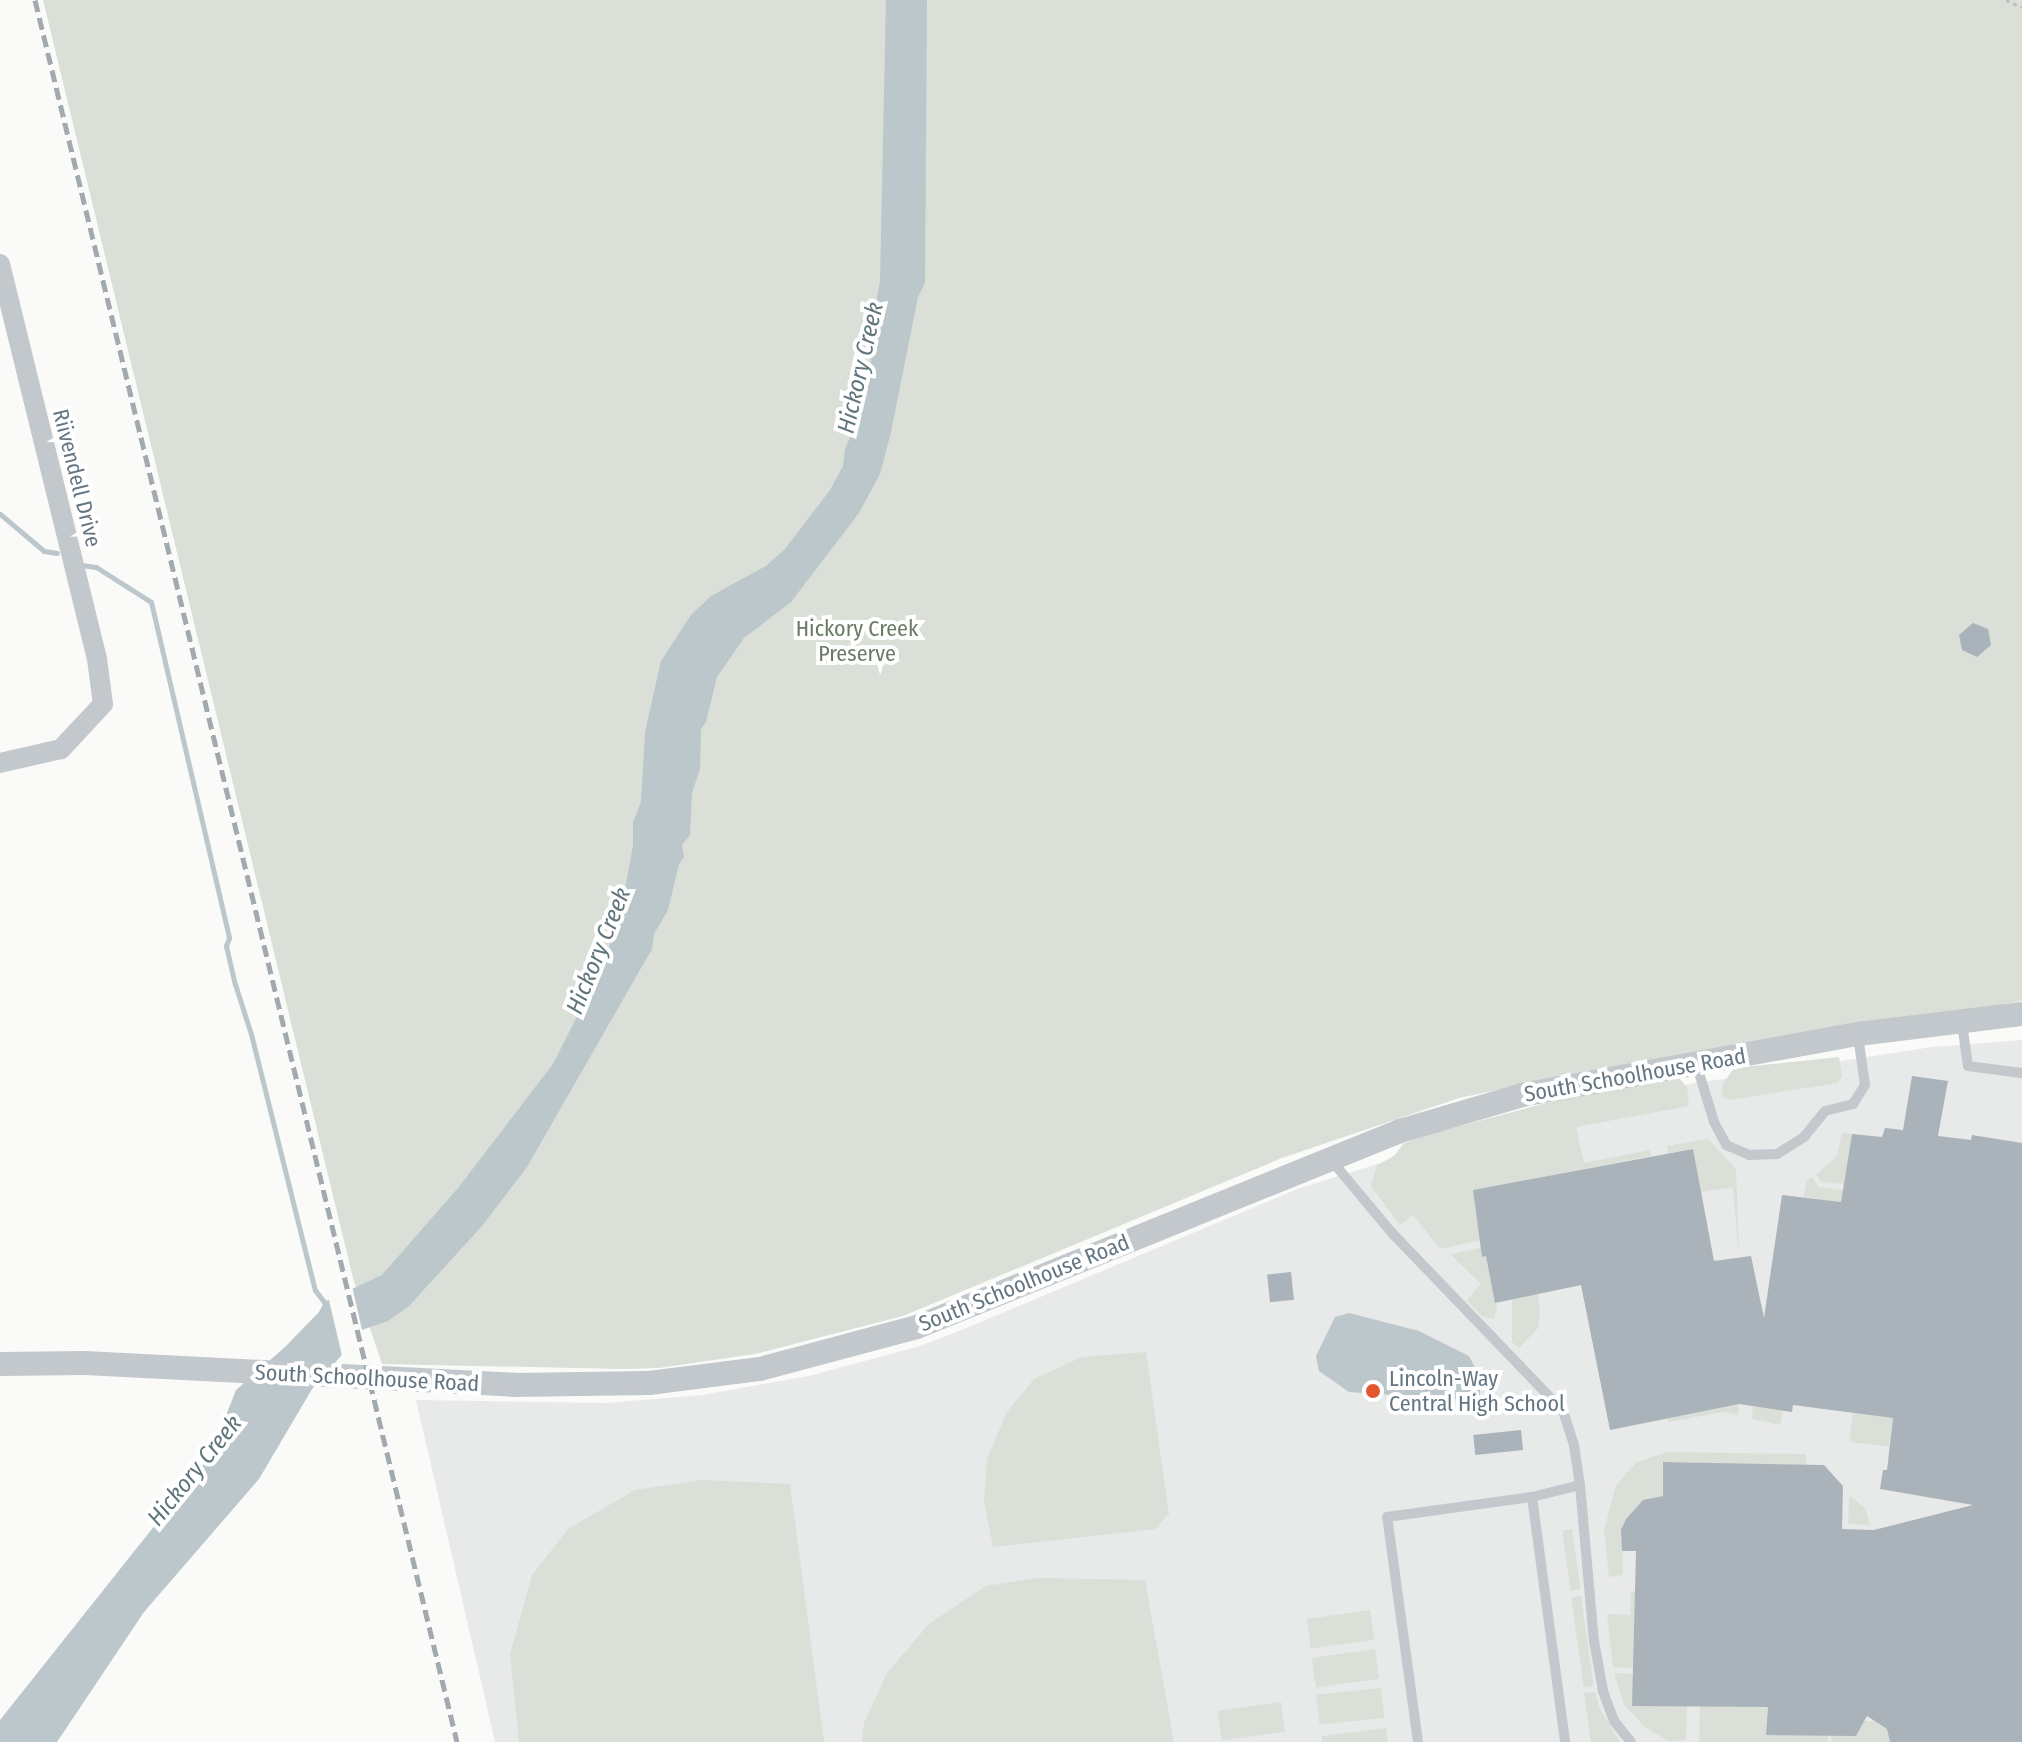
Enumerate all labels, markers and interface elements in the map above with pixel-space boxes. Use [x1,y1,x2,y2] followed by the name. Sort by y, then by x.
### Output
[832,300,890,436] water label: Hickory Creek
[47,406,107,550] street label: Riivendell Drive
[796,615,918,666] park label: Hickory Creek Preserve
[561,884,637,1018] water label: Hickory Creek
[1522,1043,1748,1107] street label: South Schoolhouse Road
[915,1229,1133,1337] street label: South Schoolhouse Road
[254,1359,480,1397] street label: South Schoolhouse Road
[1389,1365,1565,1416] place label: Lincoln-Way Central High School
[1364,1382,1382,1400] marker: Lincoln-Way Central High School
[142,1410,248,1532] water label: Hickory Creek

